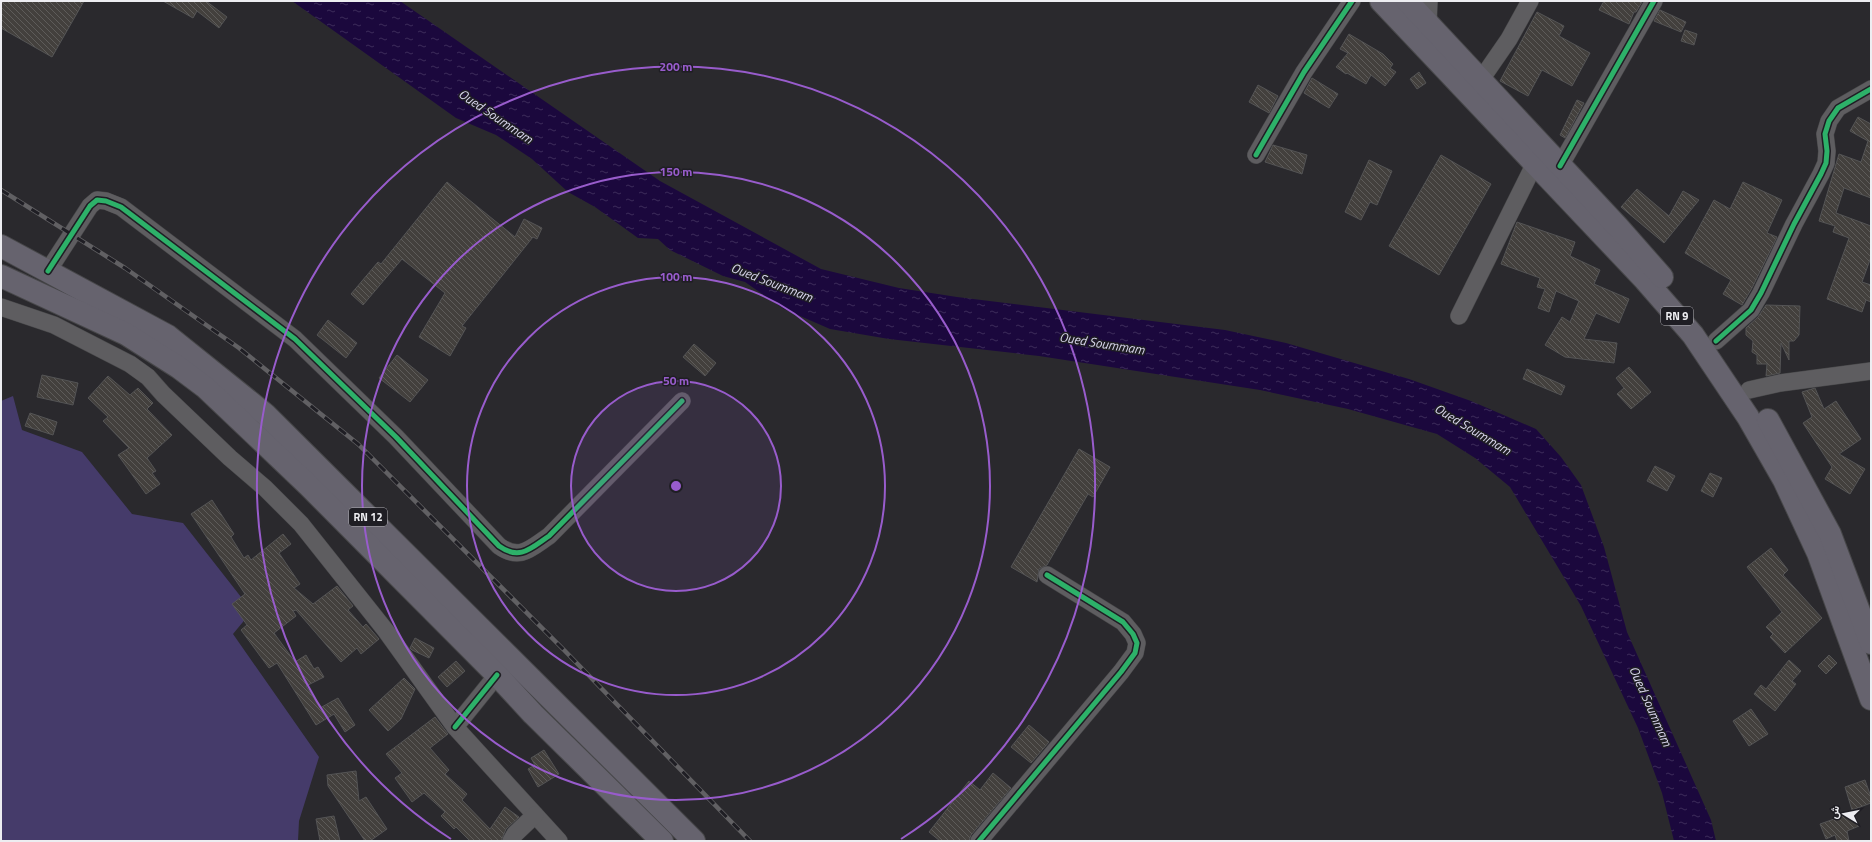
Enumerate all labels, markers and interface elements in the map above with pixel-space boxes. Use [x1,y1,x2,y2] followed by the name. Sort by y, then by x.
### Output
[660,57,692,76] text: 200 m
[455,84,538,149] water label: Oued Soummam
[660,162,692,181] text: 150 m
[728,257,817,307] water label: Oued Soummam
[660,267,692,286] text: 100 m
[1661,307,1693,325] road number: RN 9
[1058,326,1147,360] water label: Oued Soummam
[663,371,689,390] text: 50 m
[1431,398,1516,460] water label: Oued Soummam
[669,479,683,493] centre of rings
[349,508,387,526] road number: RN 12
[1624,663,1678,750] water label: Oued Soummam
[1824,794,1864,834] north arrow
[1825,804,1843,820] text: ش

